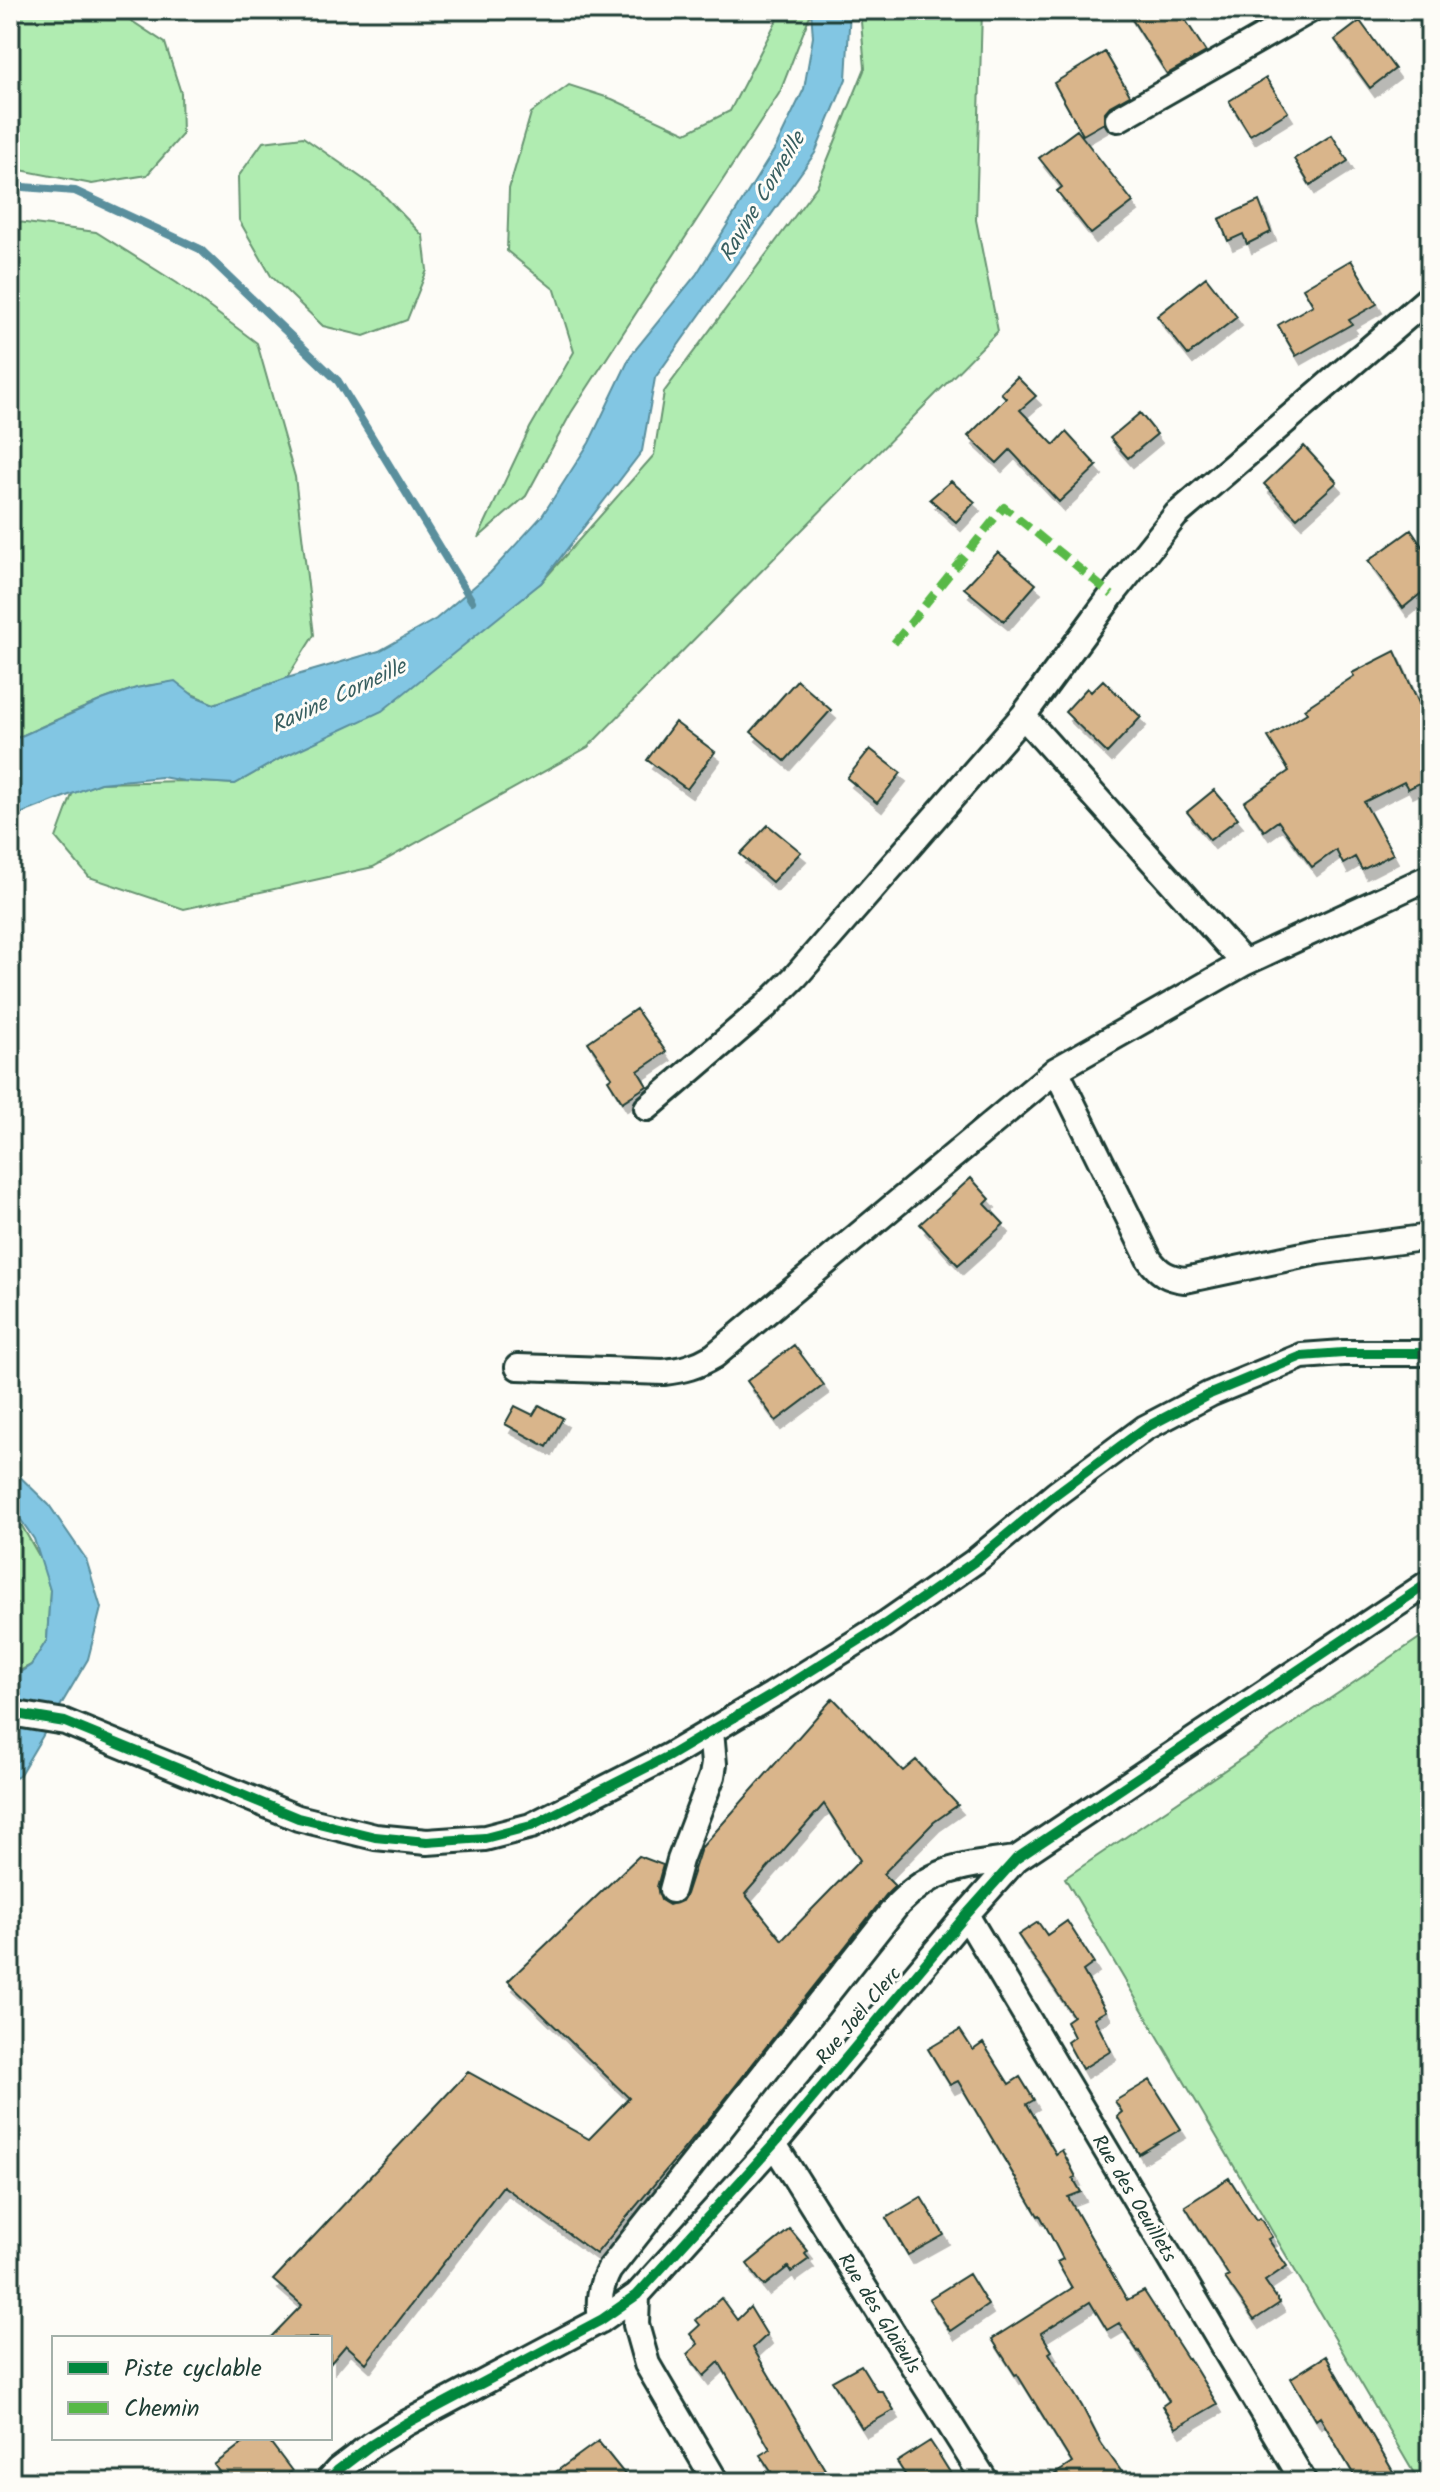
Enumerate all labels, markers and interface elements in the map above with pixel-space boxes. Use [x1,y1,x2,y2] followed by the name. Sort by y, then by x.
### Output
[711,124,817,269] water label: Ravine Corneille
[265,650,415,744] water label: Ravine Corneille
[809,1960,910,2072] street label: Rue Joël Clerc
[1082,2129,1184,2270] street label: Rue des Oeuillets
[828,2247,928,2381] street label: Rue des Glaïeuls
[52,2336,332,2440] legend
[124,2350,262,2389] text: Piste cyclable
[124,2390,200,2429] text: Chemin

